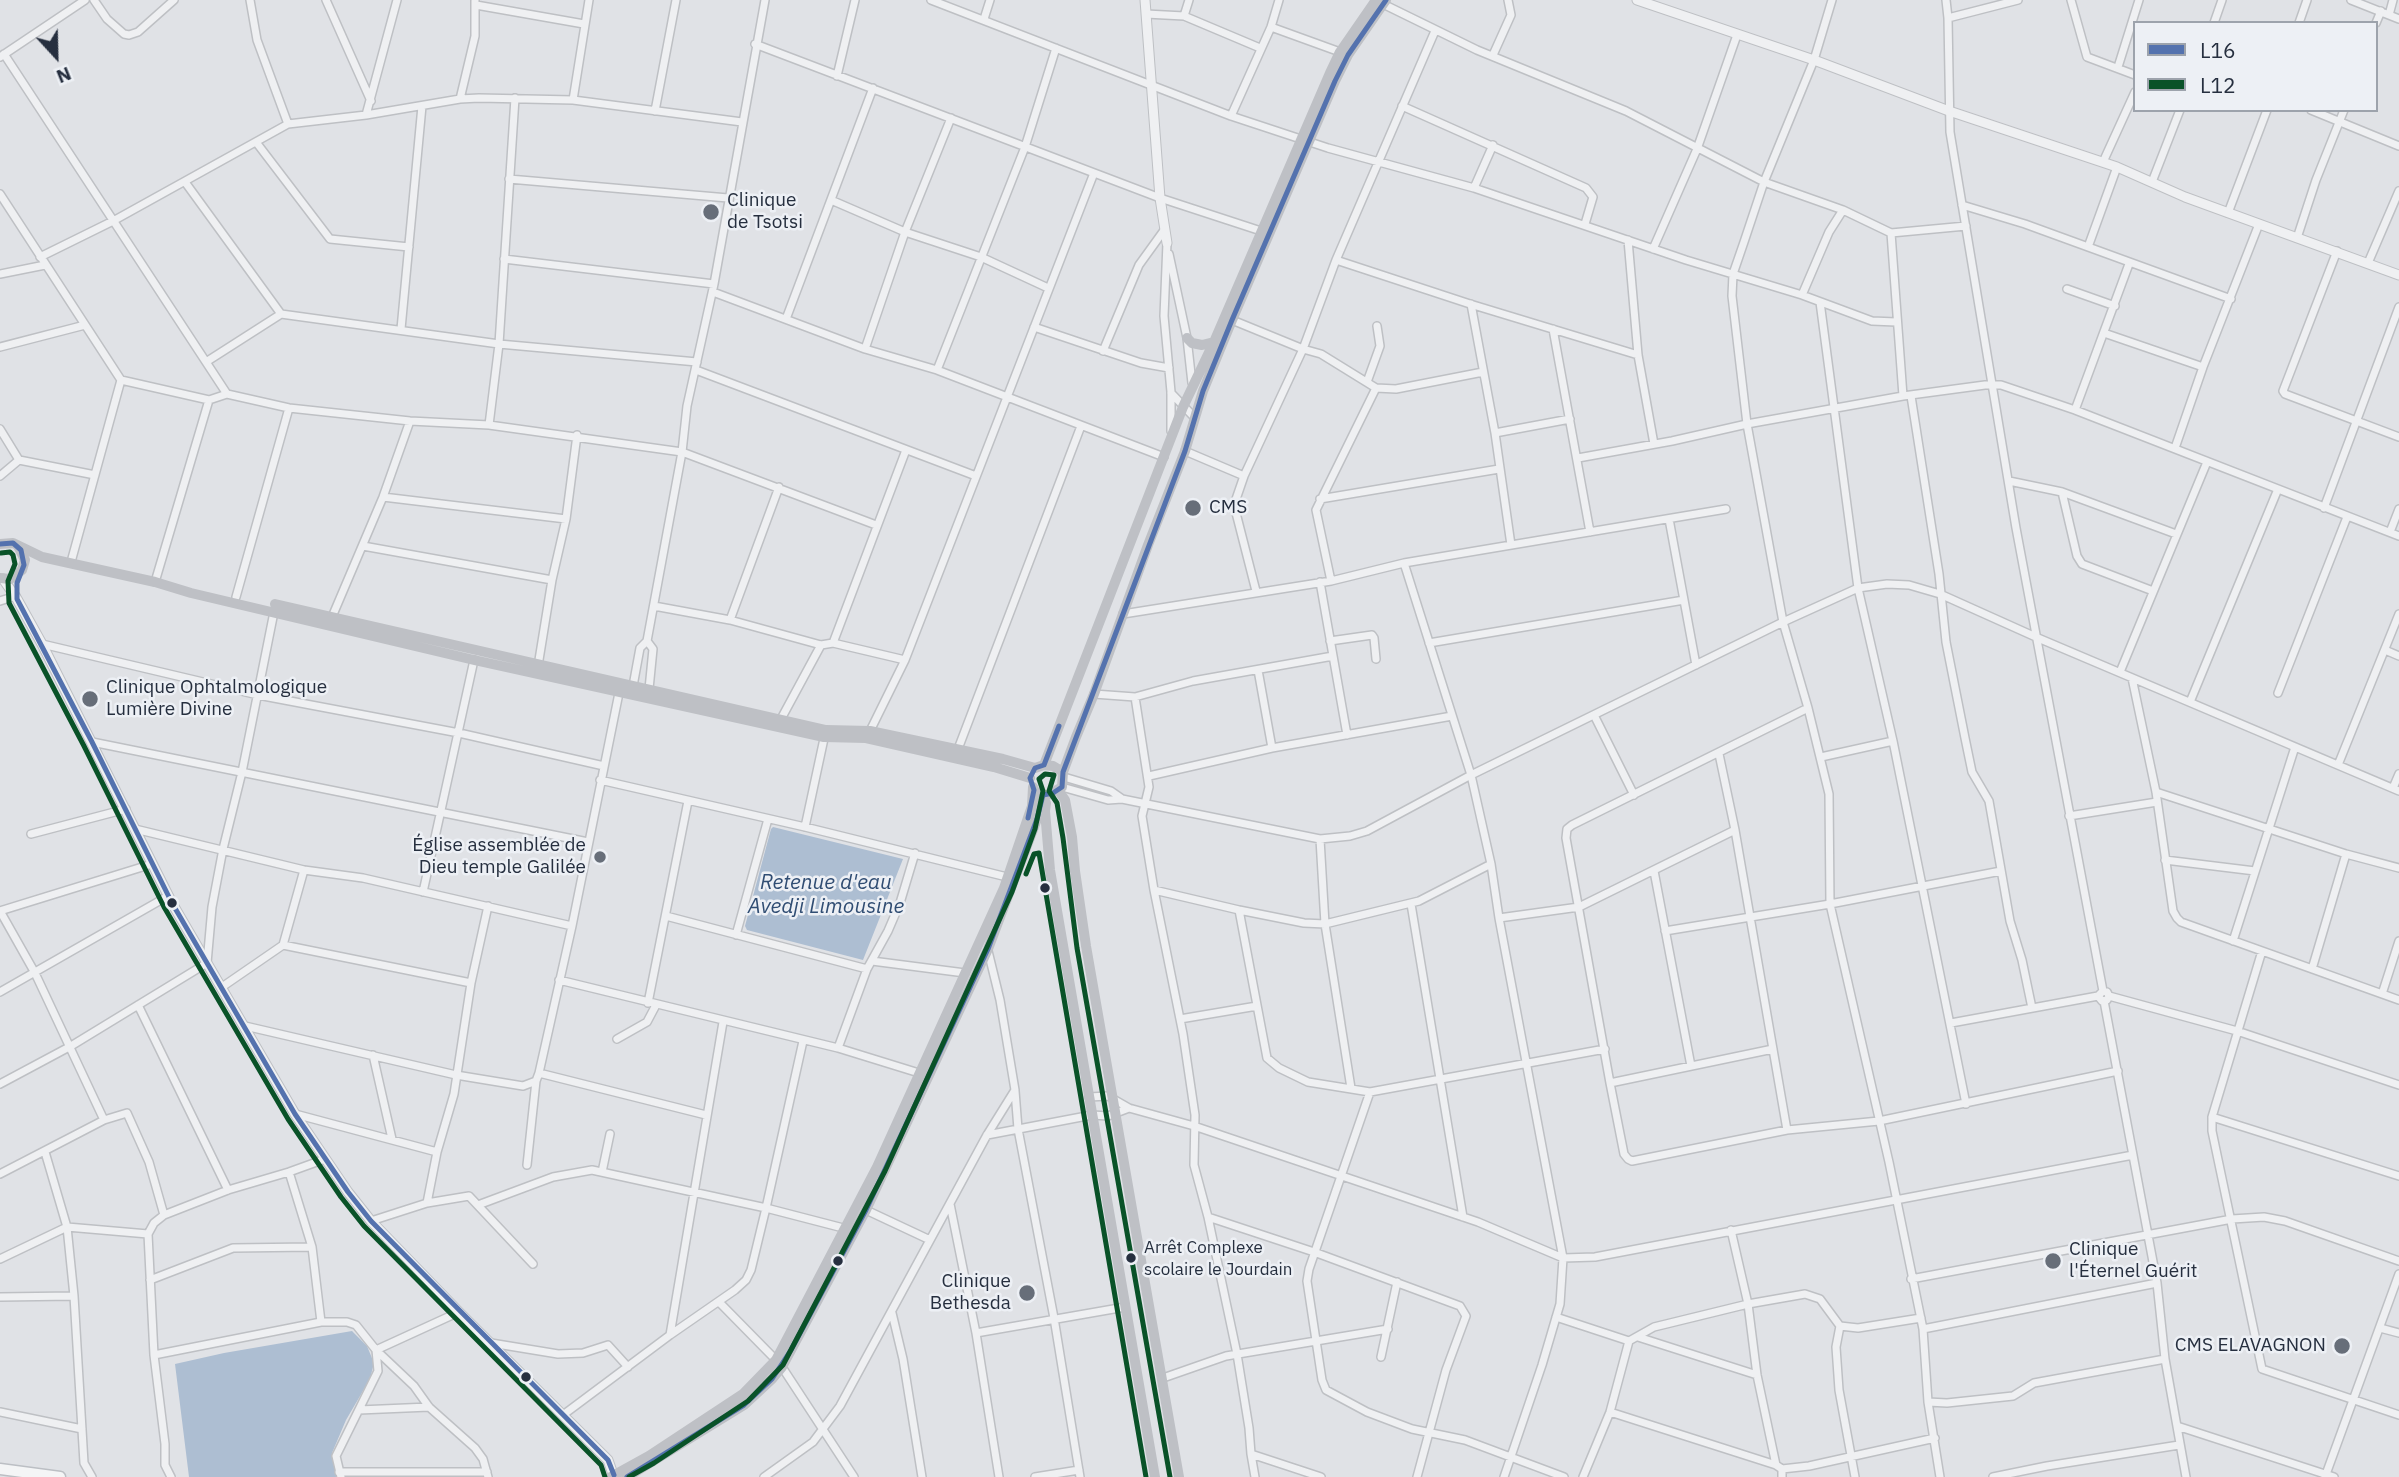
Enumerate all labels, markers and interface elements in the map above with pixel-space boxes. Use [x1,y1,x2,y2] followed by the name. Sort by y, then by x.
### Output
[21,21,91,91] north arrow
[2133,21,2378,112] legend
[2200,36,2236,64] text: L16
[53,62,75,89] text: N
[2200,71,2236,99] text: L12
[727,190,803,234] place label: Clinique de Tsotsi
[701,202,721,222] marker: Clinique de Tsotsi
[1209,497,1247,519] place label: CMS
[1183,498,1203,518] marker: CMS
[106,677,327,721] place label: Clinique Ophtalmologique Lumière Divine
[80,689,100,709] marker: Clinique Ophtalmologique Lumière Divine
[412,835,586,879] place label: Église assemblée de Dieu temple Galilée
[592,849,608,865] marker: Église assemblée de Dieu temple Galilée
[748,870,904,920] water label: Retenue d'eau Avedji Limousine
[1038,881,1052,895] unlabelled marker
[165,896,179,910] unlabelled marker
[1144,1238,1292,1278] place label: Arrêt Complexe scolaire le Jourdain
[2069,1239,2198,1283] place label: Clinique l'Éternel Guérit
[1124,1251,1138,1265] marker: Arrêt Complexe scolaire le Jourdain
[2043,1251,2063,1271] marker: Clinique l'Éternel Guérit
[831,1254,845,1268] unlabelled marker
[930,1271,1011,1315] place label: Clinique Bethesda
[1017,1283,1037,1303] marker: Clinique Bethesda
[2175,1335,2326,1357] place label: CMS ELAVAGNON
[2332,1336,2352,1356] marker: CMS ELAVAGNON
[519,1370,533,1384] unlabelled marker

